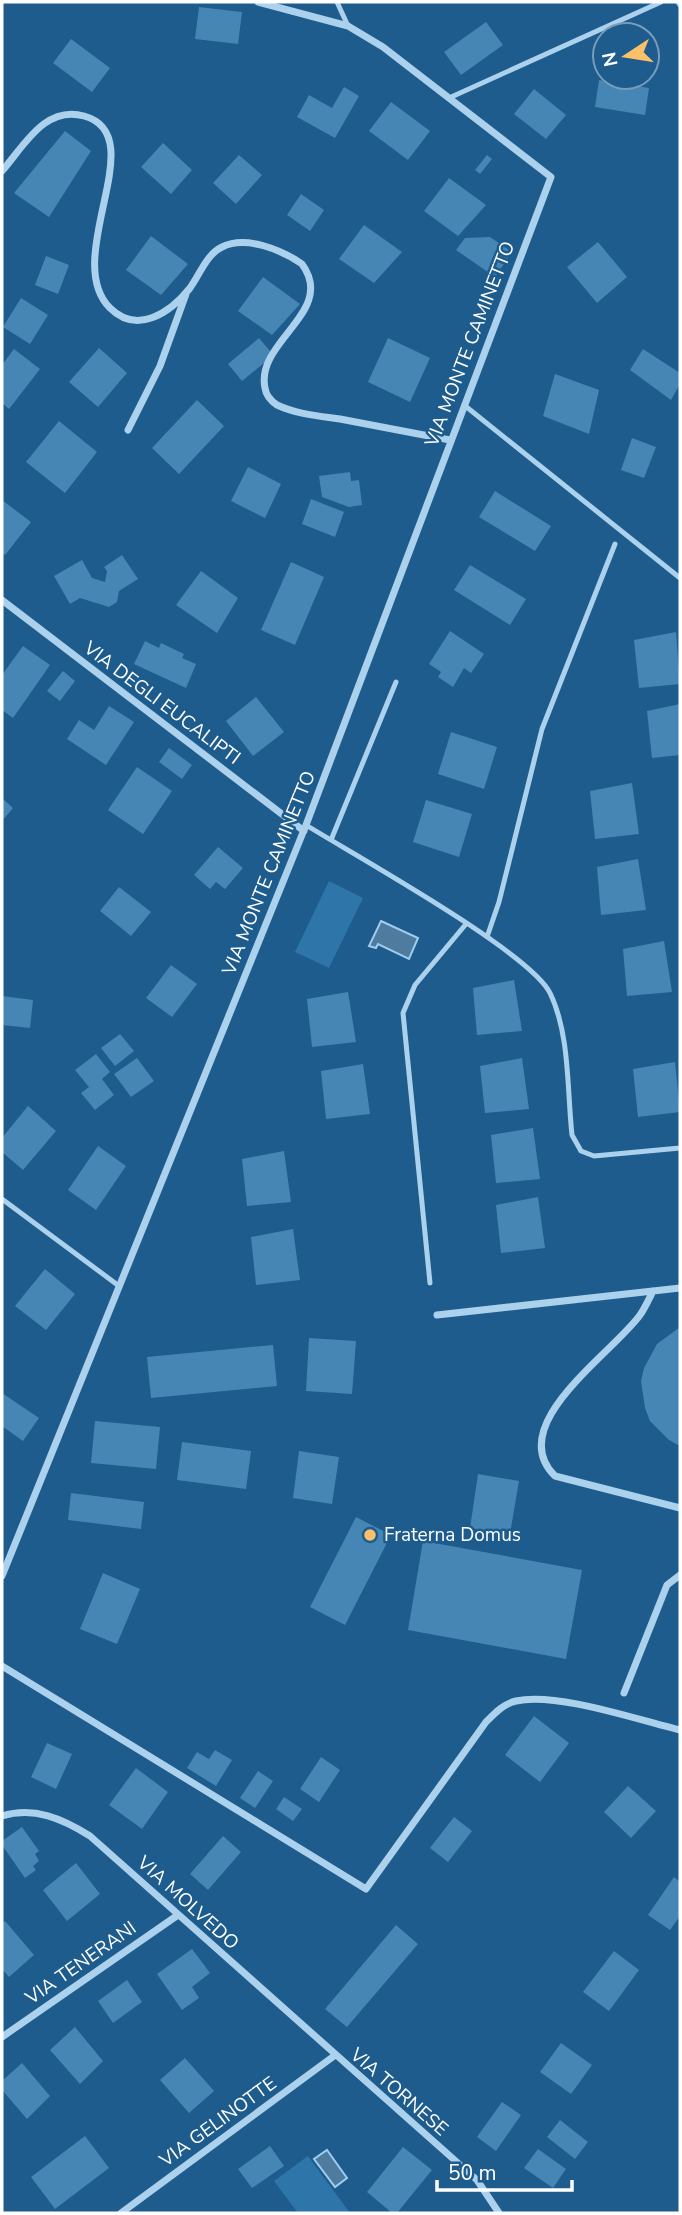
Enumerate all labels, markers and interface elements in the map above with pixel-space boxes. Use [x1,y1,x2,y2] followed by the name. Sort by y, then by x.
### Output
[591,21,661,91] north arrow
[596,50,625,69] text: N
[418,238,521,451] street label: VIA MONTE CAMINETTO
[77,635,246,771] street label: VIA DEGLI EUCALIPTI
[216,767,322,980] street label: VIA MONTE CAMINETTO
[384,1522,521,1548] place label: Fraterna Domus
[362,1527,378,1543] marker: Fraterna Domus
[131,1850,245,1956] street label: VIA MOLVEDO
[20,1915,142,2011] street label: VIA TENERANI
[344,2041,454,2142] street label: VIA TORNESE
[153,2071,282,2174] street label: VIA GELINOTTE
[437,2148,572,2192] scale bar
[448,2159,497,2187] text: 50 m

